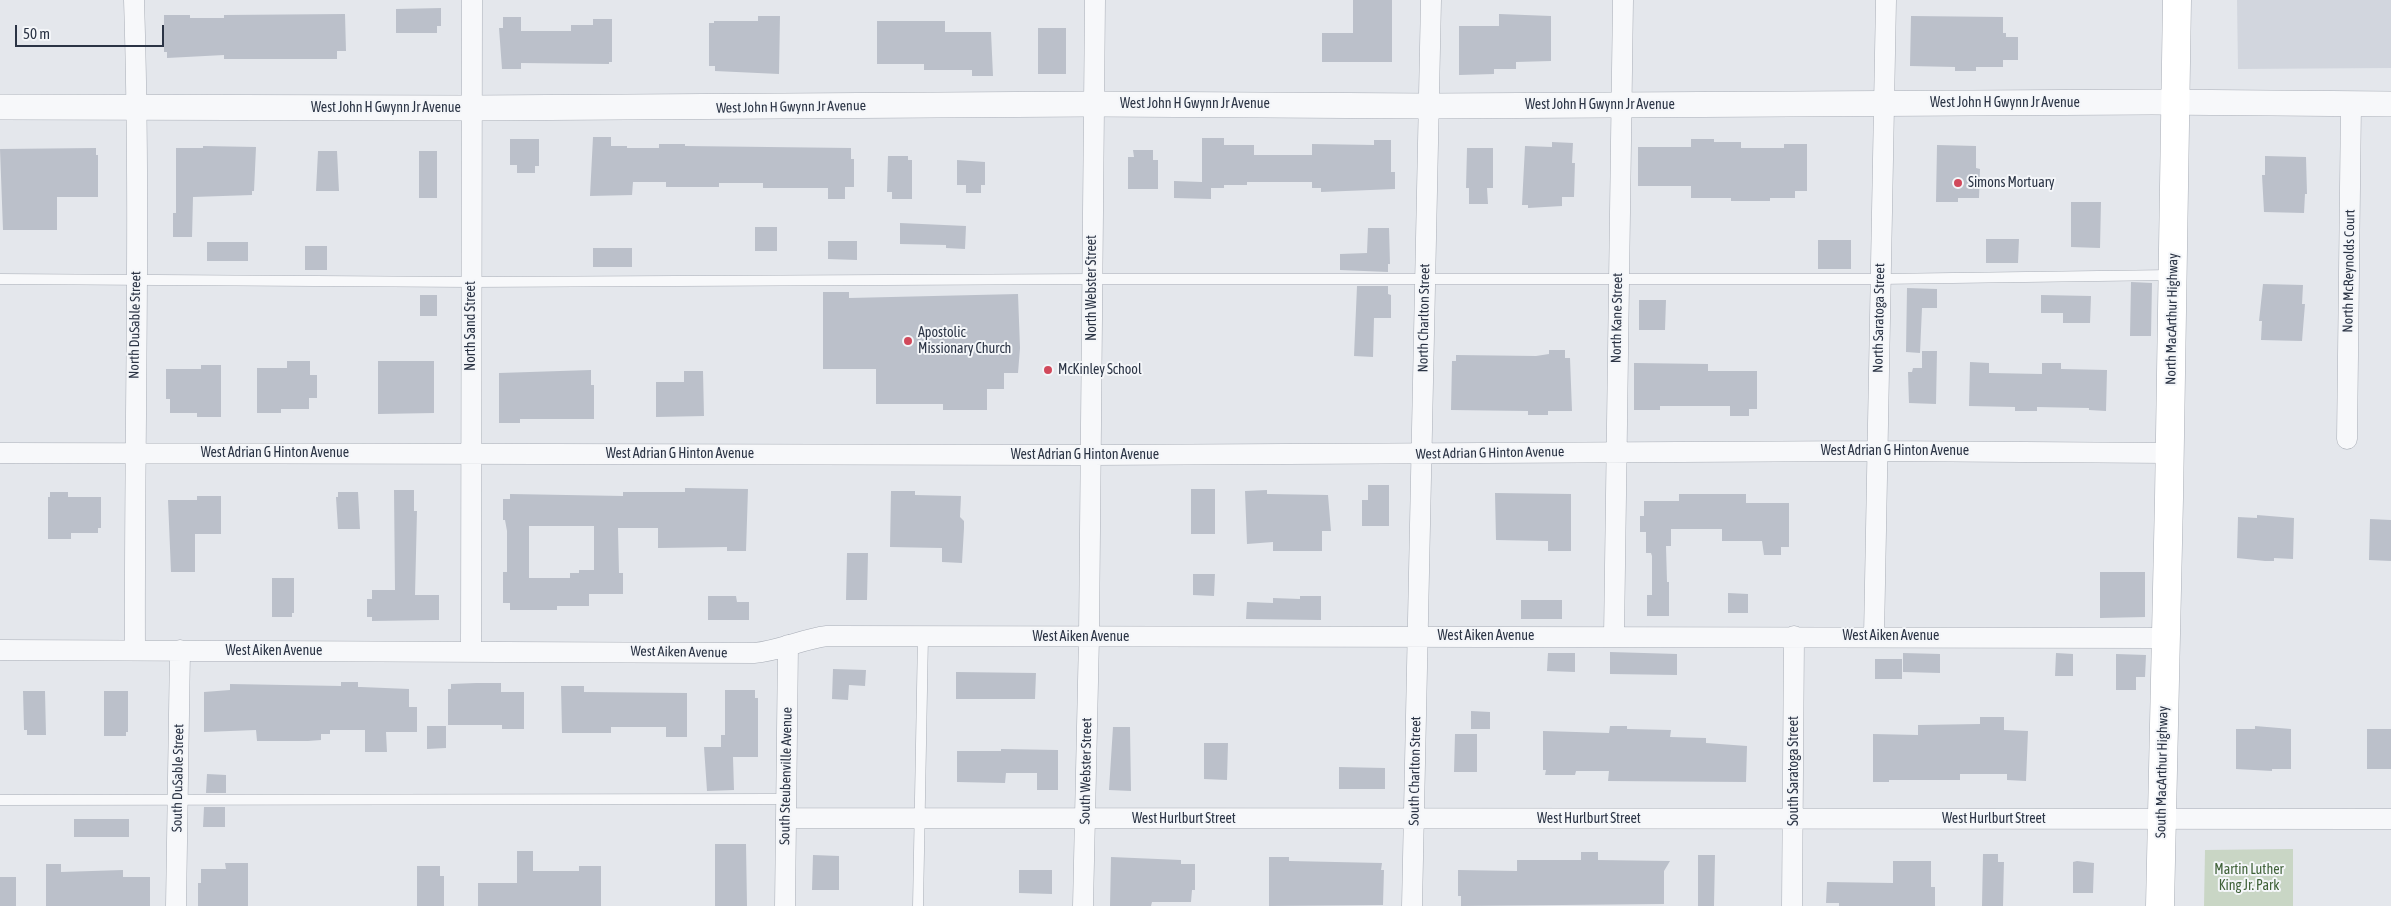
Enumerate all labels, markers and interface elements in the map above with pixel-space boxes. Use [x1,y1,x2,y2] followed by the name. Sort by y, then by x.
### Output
[18,15,166,47] scale bar
[23,25,50,42] text: 50 m
[1930,95,2080,111] street label: West John H Gwynn Jr Avenue
[1120,96,1270,112] street label: West John H Gwynn Jr Avenue
[716,97,866,117] street label: West John H Gwynn Jr Avenue
[1525,97,1675,113] street label: West John H Gwynn Jr Avenue
[311,100,461,116] street label: West John H Gwynn Jr Avenue
[1968,175,2055,191] place label: Simons Mortuary
[1952,177,1964,189] marker: Simons Mortuary
[2340,209,2358,333] street label: North McReynolds Court
[1084,235,1100,341] street label: North Webster Street
[2162,253,2182,385] street label: North MacArthur Highway
[1415,263,1433,373] street label: North Charlton Street
[1870,263,1888,373] street label: North Saratoga Street
[126,271,144,379] street label: North DuSable Street
[1608,273,1626,363] street label: North Kane Street
[463,281,479,371] street label: North Sand Street
[918,325,1011,358] place label: Apostolic Missionary Church
[902,335,914,347] marker: Apostolic Missionary Church
[1058,362,1142,378] place label: McKinley School
[1042,364,1054,376] marker: McKinley School
[1416,443,1564,463] street label: West Adrian G Hinton Avenue
[1821,443,1969,459] street label: West Adrian G Hinton Avenue
[201,445,349,461] street label: West Adrian G Hinton Avenue
[606,446,754,462] street label: West Adrian G Hinton Avenue
[1011,447,1159,463] street label: West Adrian G Hinton Avenue
[1438,628,1534,644] street label: West Aiken Avenue
[1843,628,1939,644] street label: West Aiken Avenue
[1033,629,1129,645] street label: West Aiken Avenue
[226,643,322,659] street label: West Aiken Avenue
[630,643,728,661] street label: West Aiken Avenue
[2152,706,2172,838] street label: South MacArthur Highway
[776,707,796,845] street label: South Steubenville Avenue
[1406,716,1424,826] street label: South Charlton Street
[1786,716,1802,826] street label: South Saratoga Street
[1077,718,1095,824] street label: South Webster Street
[169,724,187,832] street label: South DuSable Street
[1132,811,1236,827] street label: West Hurlburt Street
[1537,811,1641,827] street label: West Hurlburt Street
[1942,811,2046,827] street label: West Hurlburt Street
[2214,862,2284,894] park label: Martin Luther King Jr. Park

